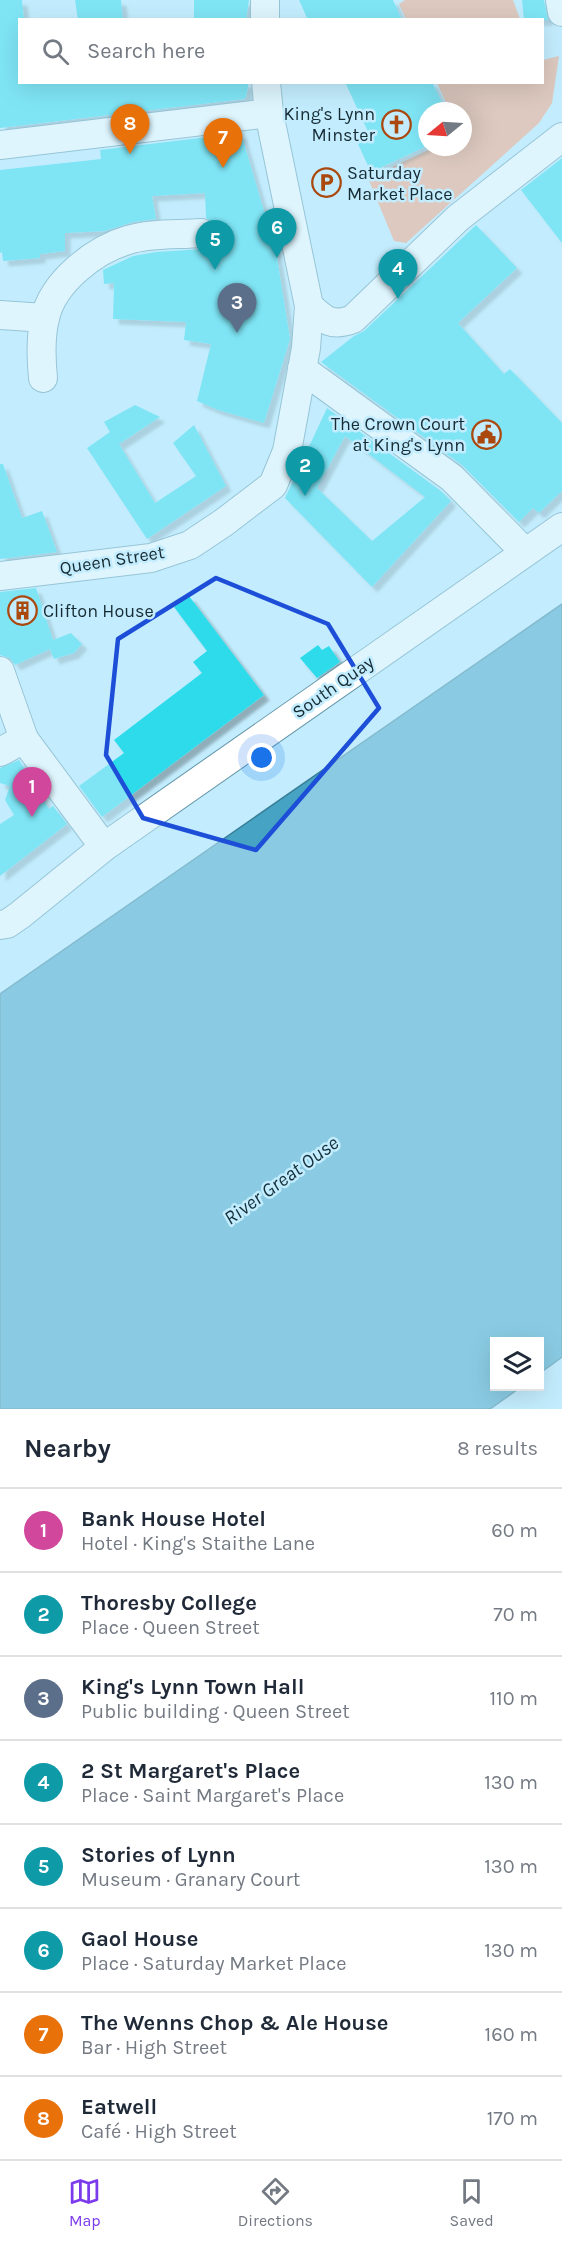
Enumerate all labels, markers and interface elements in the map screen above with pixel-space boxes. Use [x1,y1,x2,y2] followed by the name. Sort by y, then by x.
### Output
[18,18,544,84] search box
[39,35,72,68] icon: search
[87,38,205,64] text: Search here
[418,102,472,156] north arrow
[283,103,375,146] place label: King's Lynn Minster
[110,104,150,154] pin: 8
[380,108,412,140] church icon: King's Lynn Minster
[204,118,242,168] pin: 7
[347,162,453,205] place label: Saturday Market Place
[310,167,342,199] parking icon: Saturday Market Place
[258,208,296,258] pin: 6
[196,220,234,270] pin: 5
[378,250,418,299] pin: 4
[218,284,256,333] pin: 3
[331,413,465,456] place label: The Crown Court at King's Lynn
[470,418,502,450] public building icon: The Crown Court at King's Lynn
[286,446,324,496] pin: 2
[58,541,166,579] street label: Queen Street
[6,595,38,627] building icon: Clifton House
[43,600,154,622] place label: Clifton House
[288,651,378,723] street label: South Quay
[247,743,276,772] your location
[12,768,51,817] pin: 1
[220,1131,343,1230] water label: River Great Ouse
[490,1337,544,1391] map controls
[490,1337,544,1391] button: layers
[24,1433,111,1464] text: Nearby
[457,1437,538,1460] text: 8 results
[81,1506,266,1532] text: Bank House Hotel
[40,1519,47,1542] text: 1
[491,1519,538,1542] text: 60 m
[81,1532,315,1555] text: Hotel · King's Staithe Lane
[81,1590,257,1616] text: Thoresby College
[37,1603,50,1626] text: 2
[493,1603,538,1626] text: 70 m
[81,1616,260,1639] text: Place · Queen Street
[81,1674,304,1700] text: King's Lynn Town Hall
[37,1687,50,1710] text: 3
[489,1687,538,1710] text: 110 m
[81,1700,350,1723] text: Public building · Queen Street
[81,1758,300,1784] text: 2 St Margaret's Place
[38,1771,49,1794] text: 4
[484,1771,538,1794] text: 130 m
[81,1784,344,1807] text: Place · Saint Margaret's Place
[81,1842,236,1868] text: Stories of Lynn
[38,1855,49,1878] text: 5
[484,1855,538,1878] text: 130 m
[81,1868,300,1891] text: Museum · Granary Court
[81,1926,199,1952] text: Gaol House
[37,1939,50,1962] text: 6
[484,1939,538,1962] text: 130 m
[81,1952,346,1975] text: Place · Saturday Market Place
[81,2010,388,2036] text: The Wenns Chop & Ale House
[39,2023,48,2046] text: 7
[485,2023,538,2046] text: 160 m
[81,2036,227,2059] text: Bar · High Street
[81,2094,157,2120] text: Eatwell
[37,2107,50,2130] text: 8
[487,2107,538,2130] text: 170 m
[81,2120,237,2143] text: Café · High Street
[68,2175,101,2230] tab: Map
[238,2175,313,2230] tab: Directions
[450,2175,494,2230] tab: Saved

